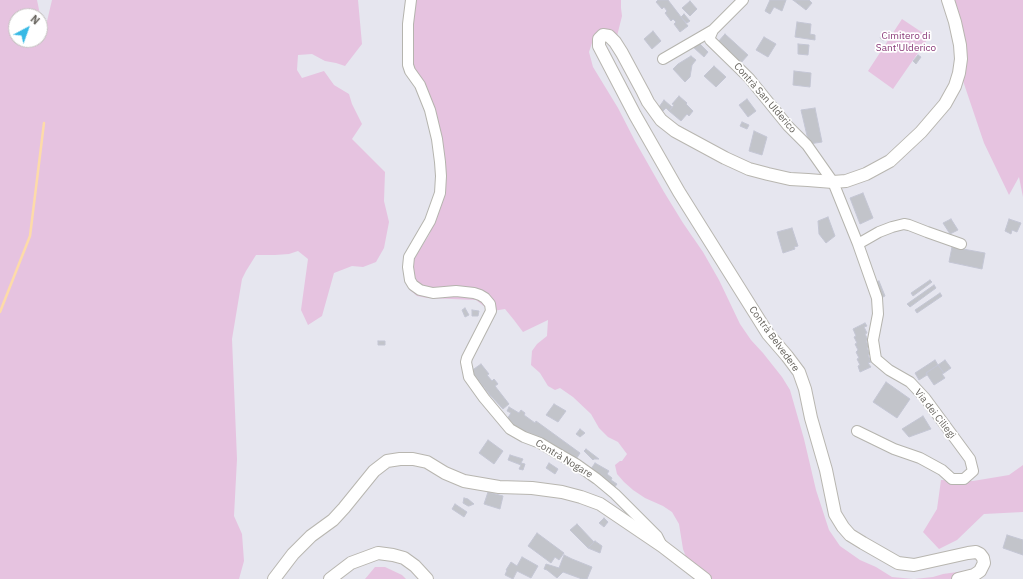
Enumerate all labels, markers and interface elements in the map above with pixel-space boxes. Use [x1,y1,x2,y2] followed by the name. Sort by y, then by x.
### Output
[8,8,48,48] north arrow
[28,12,43,28] text: N
[876,30,936,54] park label: Cimitero di Sant'Ulderico
[731,60,799,136] street label: Contrà San Ulderico
[746,304,802,374] street label: Contrà Belvedere
[912,387,958,441] street label: Via dei Ciliegi
[533,437,595,481] street label: Contrà Nogare

